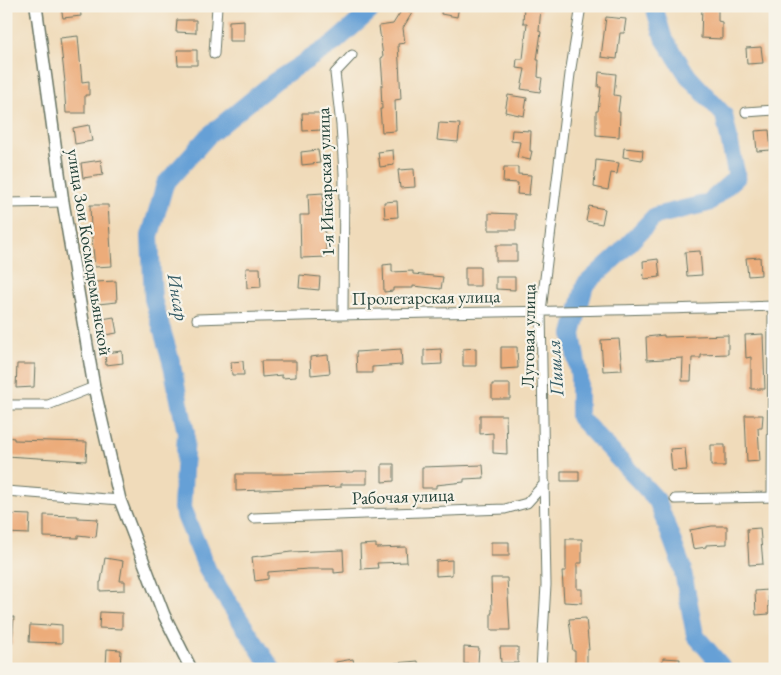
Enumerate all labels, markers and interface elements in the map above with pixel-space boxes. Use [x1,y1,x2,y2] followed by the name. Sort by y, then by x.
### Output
[311,106,339,257] street label: 1-я Инсарская улица
[62,147,118,358] street label: улица Зои Космодемьянской
[161,270,195,323] water label: Инсар
[516,283,540,388] street label: Луговая улица
[352,284,501,310] street label: Пролетарская улица
[541,339,570,398] water label: Пишля
[351,483,455,509] street label: Рабочая улица

